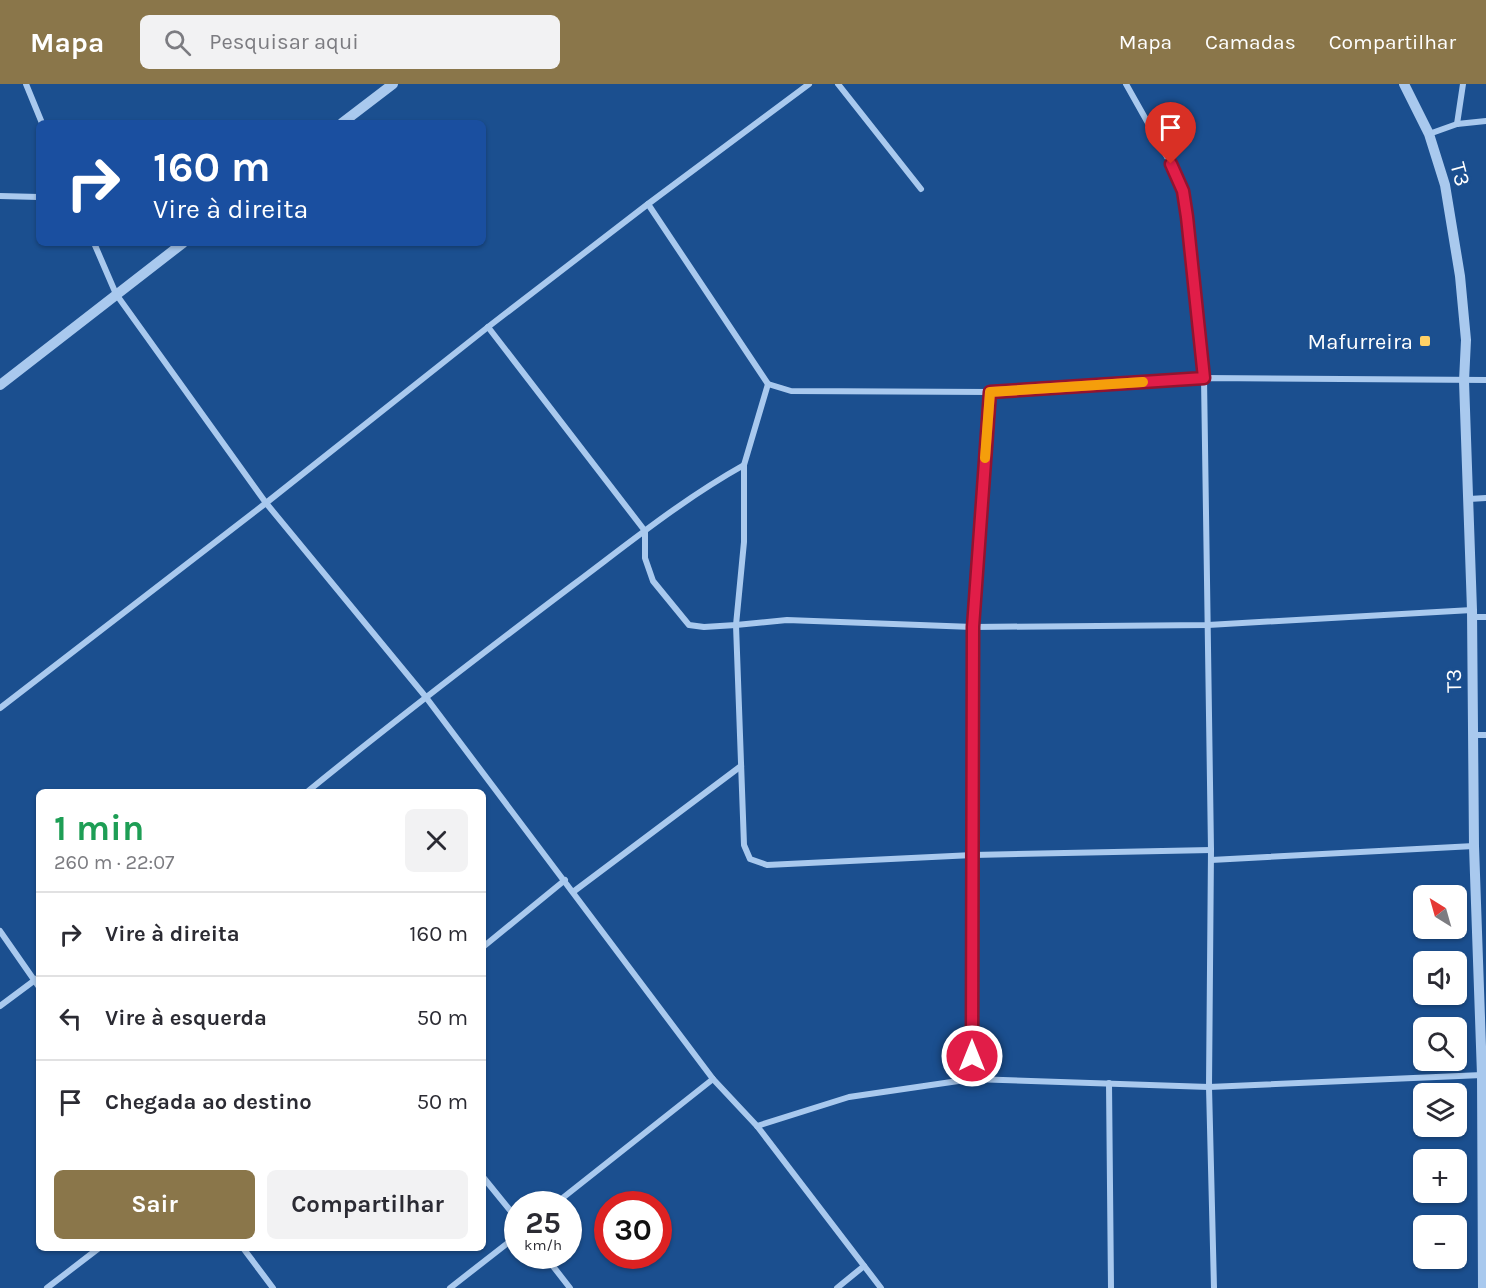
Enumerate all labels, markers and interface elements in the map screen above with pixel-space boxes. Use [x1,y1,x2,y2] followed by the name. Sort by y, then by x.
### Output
[140,15,560,69] search box
[30,26,104,59] text: Mapa
[161,26,194,59] icon: search
[209,29,359,55] text: Pesquisar aqui
[1119,30,1172,54] text: Mapa
[1205,30,1296,54] text: Camadas
[1329,30,1456,54] text: Compartilhar
[1145,102,1196,164] pin
[1154,111,1187,144] icon: arrive
[153,142,271,192] text: 160 m
[54,144,132,222] icon: right
[1444,159,1476,189] street label: T3
[153,193,308,225] text: Vire à direita
[1308,329,1413,355] place label: Mafurreira
[1418,334,1432,348] marker: Mafurreira
[1441,669,1467,693] street label: T3
[54,807,144,849] text: 1 min
[405,809,468,872] button: close
[54,851,175,874] text: 260 m · 22:07
[1413,885,1467,939] north arrow
[1413,885,1467,1269] map controls
[54,918,87,951] icon: right
[105,921,240,947] text: Vire à direita
[409,921,468,947] text: 160 m
[1413,951,1467,1005] button: sound
[54,1002,87,1035] icon: left
[105,1005,267,1031] text: Vire à esquerda
[417,1005,468,1031] text: 50 m
[1413,1017,1467,1071] button: search
[940,1024,1004,1088] position arrow
[1413,1083,1467,1137] button: layers
[54,1086,87,1119] icon: arrive
[105,1089,312,1115] text: Chegada ao destino
[417,1089,468,1115] text: 50 m
[1413,1149,1467,1203] button: +
[54,1170,255,1239] button: Sair
[267,1170,468,1239] button: Compartilhar
[594,1191,672,1269] speed limit sign: 30
[525,1205,561,1241] text: 25
[1413,1215,1467,1269] button: −
[524,1236,562,1254] text: km/h

